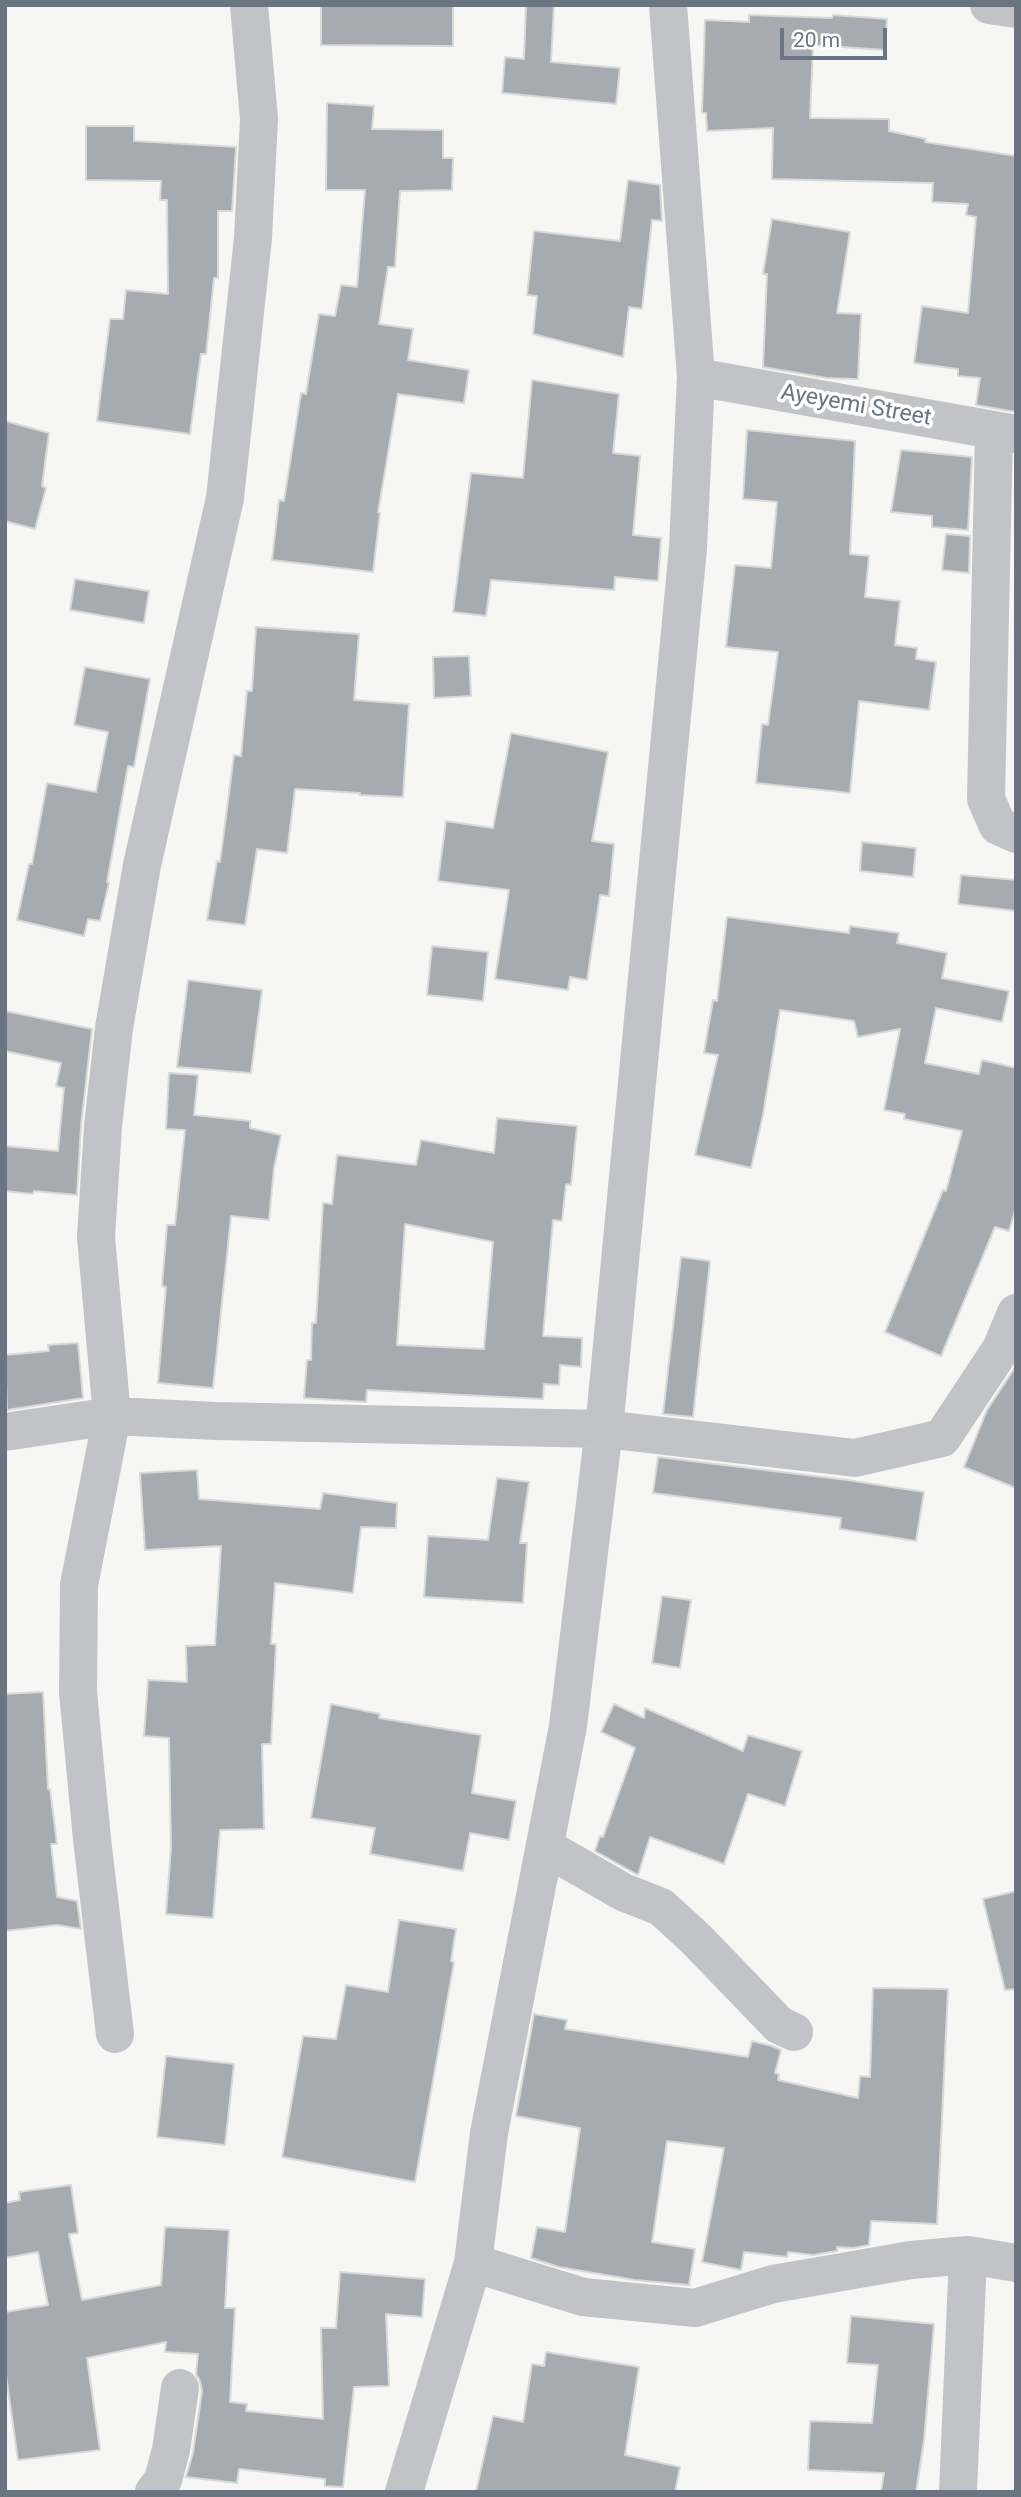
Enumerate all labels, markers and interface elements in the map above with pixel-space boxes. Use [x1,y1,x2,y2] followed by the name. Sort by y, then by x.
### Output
[783,14,890,58] scale bar
[793,28,840,52] text: 20 m
[779,379,933,433] street label: Ayeyemi Street

